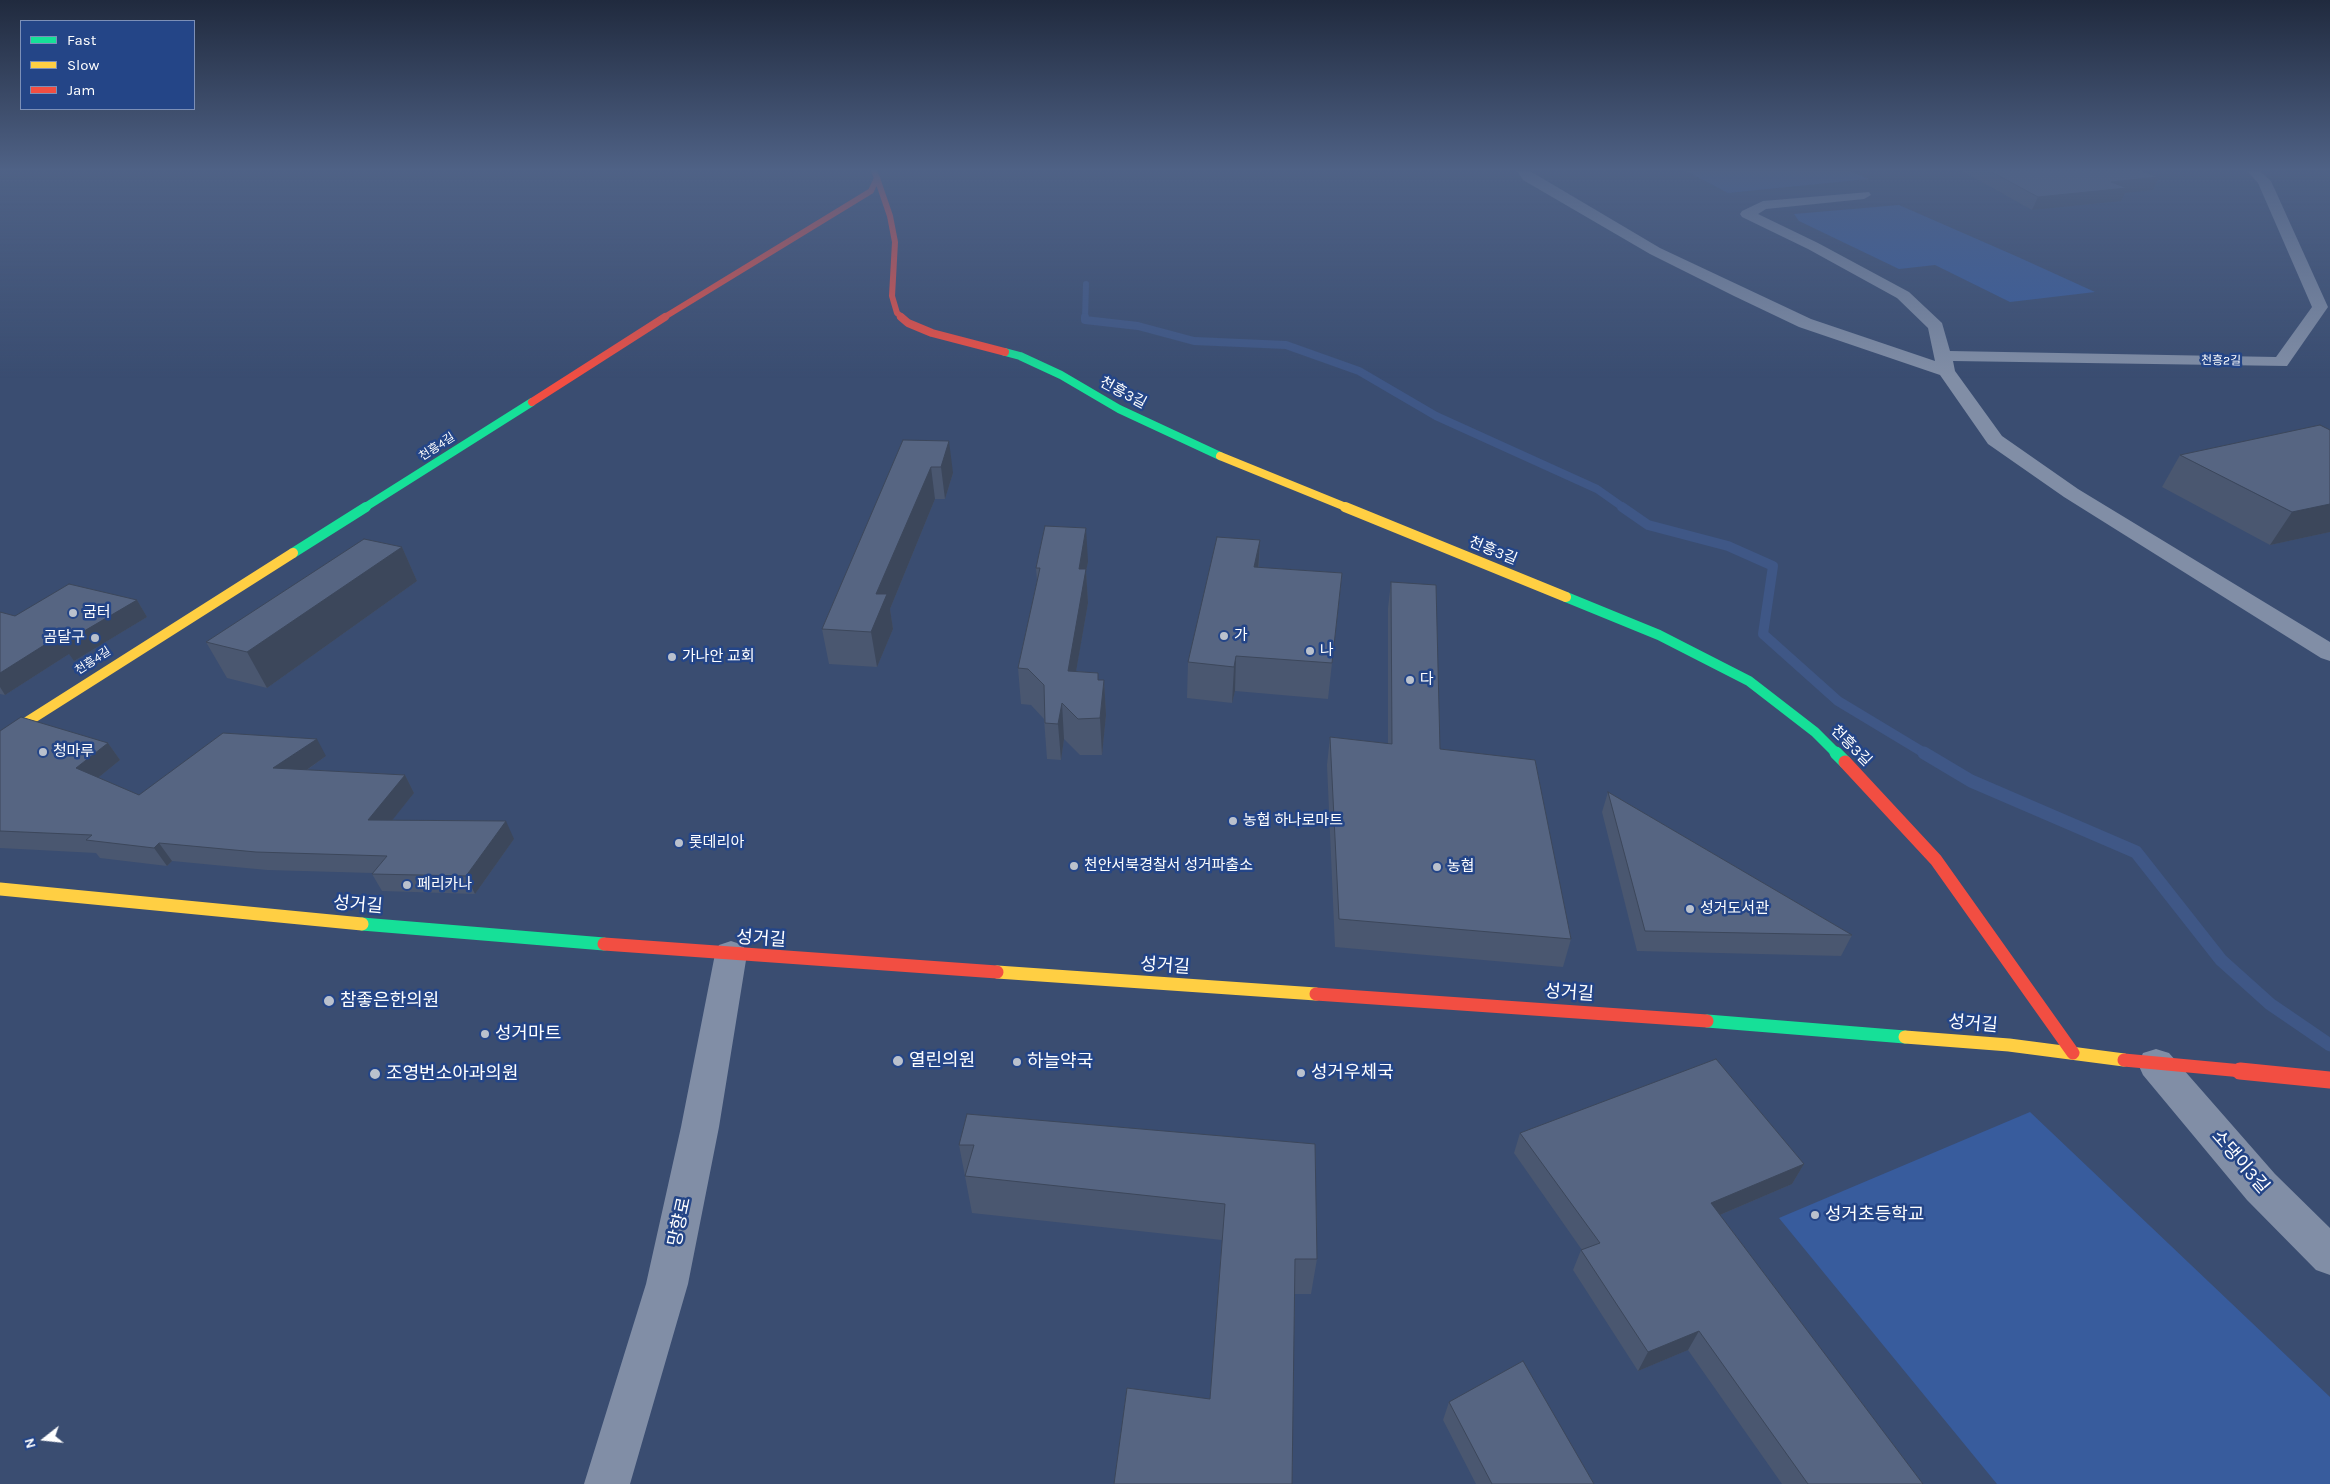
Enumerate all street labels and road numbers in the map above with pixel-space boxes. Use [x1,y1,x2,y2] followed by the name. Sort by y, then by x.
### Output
[2201,353,2241,369] street label: 천흥2길
[1097,373,1149,413] street label: 천흥3길
[416,430,458,464] street label: 천흥4길
[1466,533,1520,569] street label: 천흥3길
[72,644,114,678] street label: 천흥4길
[1827,722,1875,770] street label: 천흥3길
[332,892,384,918] street label: 성거길
[735,926,787,952] street label: 성거길
[1139,953,1191,979] street label: 성거길
[1543,980,1595,1006] street label: 성거길
[1947,1011,1999,1037] street label: 성거길
[2207,1126,2273,1198] street label: 소댕이3길
[664,1195,696,1249] street label: 망향로

